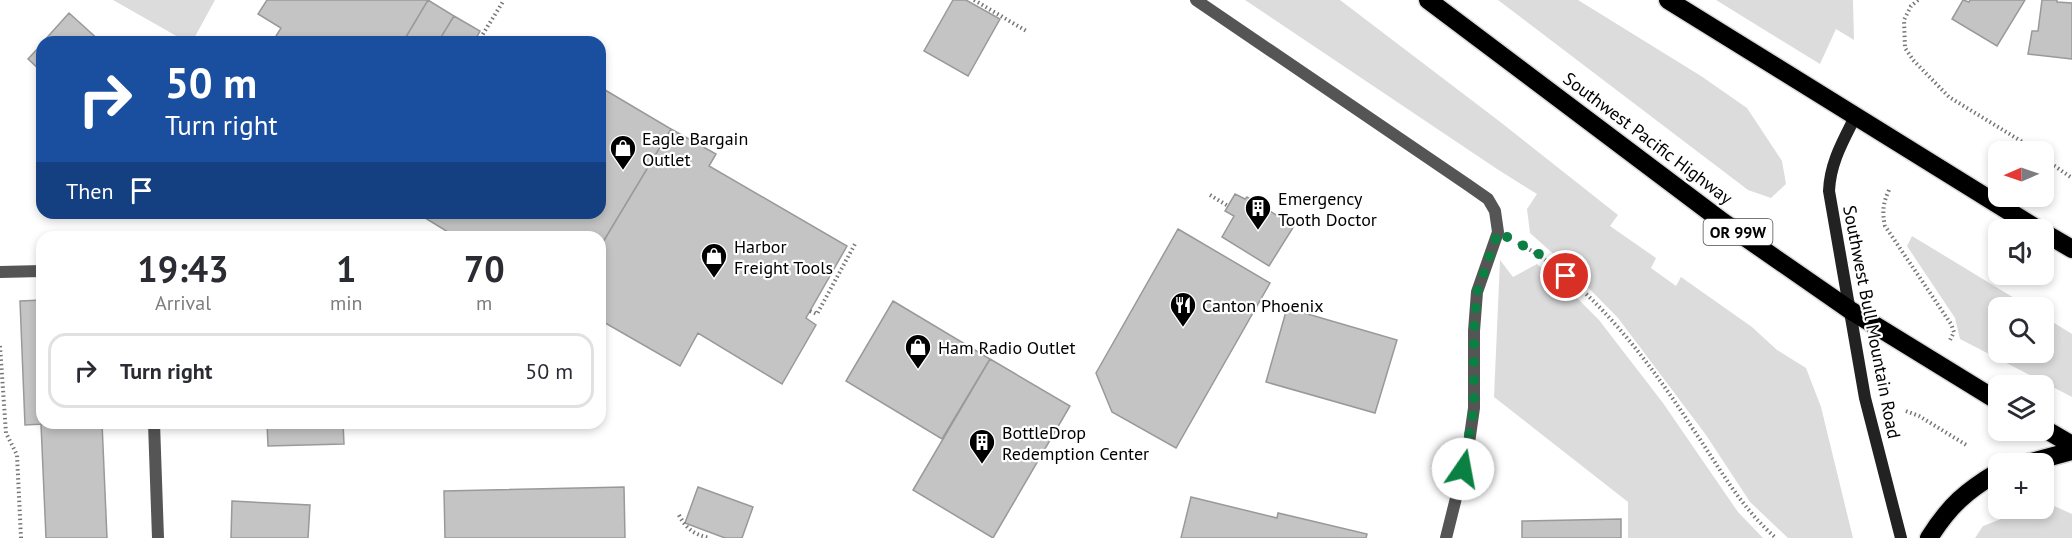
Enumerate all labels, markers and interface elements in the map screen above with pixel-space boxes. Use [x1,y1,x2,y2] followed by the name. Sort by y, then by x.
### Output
[165,55,257,110] text: 50 m
[66,60,144,138] icon: right
[1559,67,1738,210] street label: Southwest Pacific Highway
[165,108,278,142] text: Turn right
[642,127,748,171] place label: Eagle Bargain Outlet
[608,133,638,171] shop icon: Eagle Bargain Outlet
[1988,141,2054,207] north arrow
[1988,141,2054,519] map controls
[125,174,158,207] icon: arrive
[66,177,113,205] text: Then
[1278,187,1377,231] place label: Emergency Tooth Doctor
[1243,193,1273,231] building icon: Emergency Tooth Doctor
[1838,203,1906,441] street label: Southwest Bull Mountain Road
[1704,219,1772,245] road number: OR 99W
[1988,219,2054,285] button: sound
[734,235,833,279] place label: Harbor Freight Tools
[699,241,729,279] shop icon: Harbor Freight Tools
[137,245,229,292] text: 19:43
[336,245,356,292] text: 1
[464,245,505,292] text: 70
[1540,250,1591,301] pin
[1549,259,1582,292] icon: arrive
[155,290,211,316] text: Arrival
[330,290,363,316] text: min
[476,290,492,316] text: m
[1168,290,1198,328] restaurant icon: Canton Phoenix
[1202,294,1324,317] place label: Canton Phoenix
[1988,297,2054,363] button: search
[903,332,933,370] shop icon: Ham Radio Outlet
[938,336,1075,359] place label: Ham Radio Outlet
[69,354,102,387] icon: right
[120,357,212,385] text: Turn right
[525,357,573,385] text: 50 m
[1988,375,2054,441] button: layers
[1002,421,1149,465] place label: BottleDrop Redemption Center
[967,427,997,465] building icon: BottleDrop Redemption Center
[1431,437,1495,501] position arrow
[1988,453,2054,519] button: +

